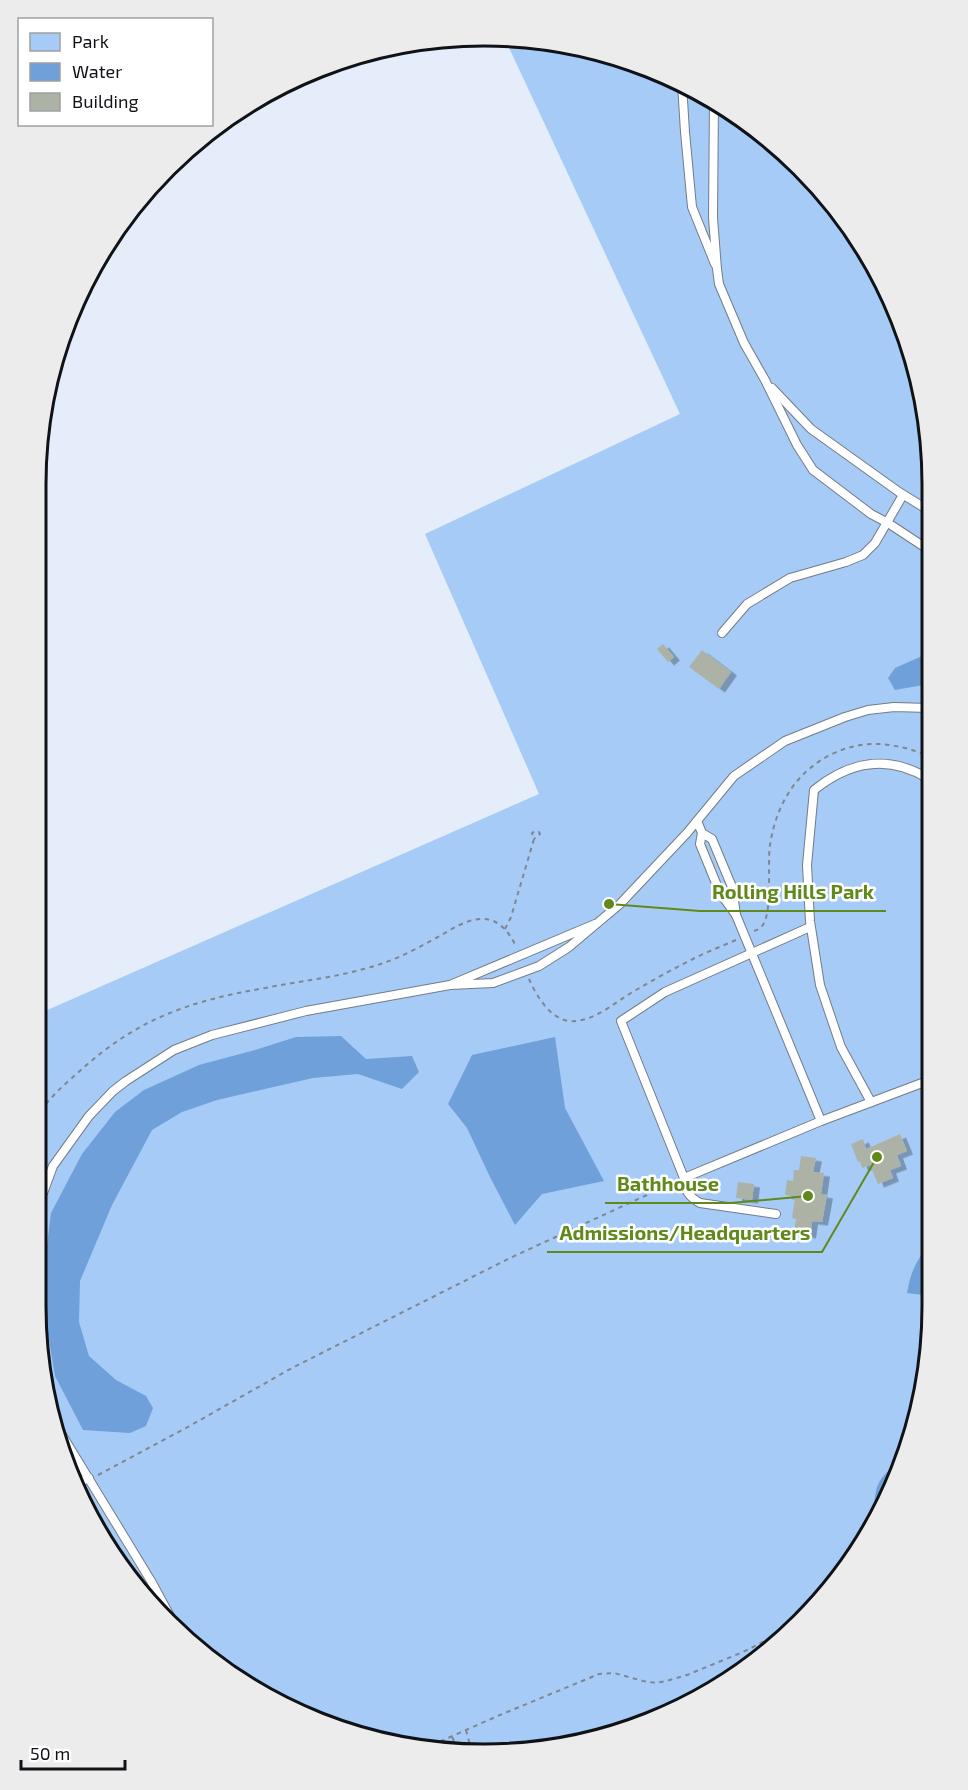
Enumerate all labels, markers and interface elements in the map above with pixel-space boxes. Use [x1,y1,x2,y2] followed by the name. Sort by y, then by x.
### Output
[18,18,213,126] legend
[72,30,109,52] text: Park
[72,60,122,82] text: Water
[72,90,139,112] text: Building
[700,873,886,911] callout: Rolling Hills Park
[712,879,875,903] text: Rolling Hills Park
[605,1165,731,1203] callout: Bathhouse
[617,1171,719,1195] text: Bathhouse
[547,1214,822,1252] callout: Admissions/Headquarters
[559,1220,811,1244] text: Admissions/Headquarters
[21,1733,124,1771] scale bar
[30,1742,70,1764] text: 50 m

